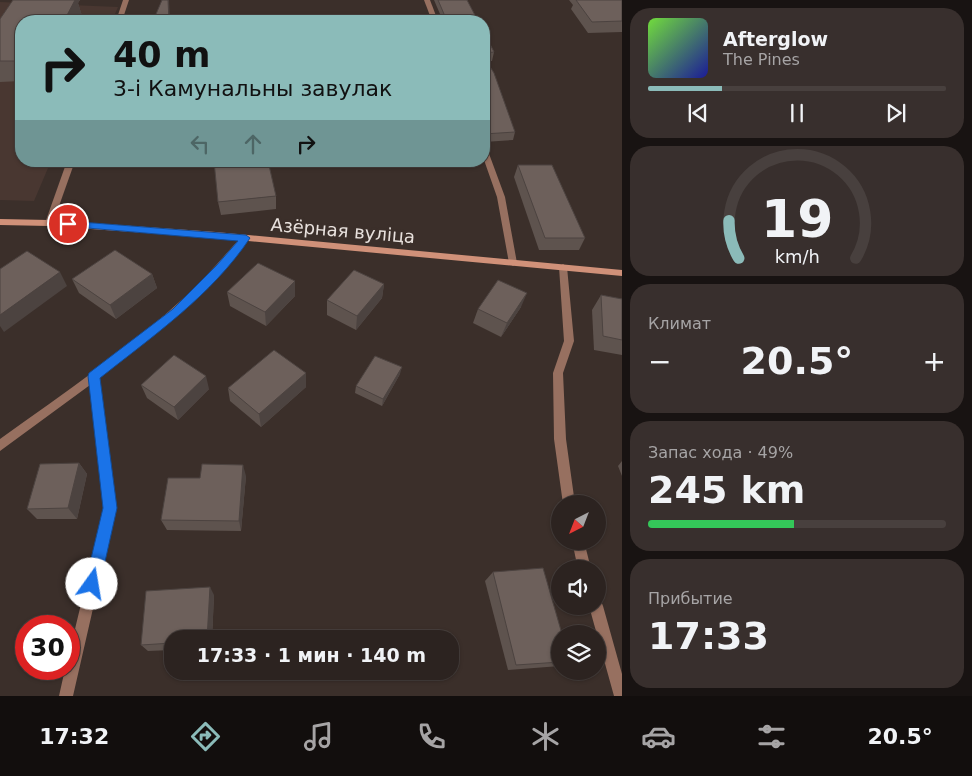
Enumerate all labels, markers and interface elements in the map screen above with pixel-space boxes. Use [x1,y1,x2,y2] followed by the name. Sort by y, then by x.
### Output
[723,28,828,50] text: Afterglow
[30,35,95,100] icon: right
[113,35,210,75] text: 40 m
[723,50,800,69] text: The Pines
[113,76,392,101] text: 3-і Камунальны завулак
[684,99,712,127] icon: previous
[783,99,811,127] icon: pause
[882,99,910,127] icon: next
[186,130,214,158] icon: left
[239,130,267,158] icon: ahead
[292,130,320,158] icon: right
[761,189,833,249] text: 19
[47,203,89,245] pin
[54,210,82,238] icon: arrive
[270,214,416,247] street label: Азёрная вуліца
[774,246,820,267] text: km/h
[648,314,711,333] text: Климат
[741,339,853,383] text: 20.5°
[648,345,671,378] text: −
[923,345,946,378] text: +
[648,443,793,462] text: Запас хода · 49%
[648,468,805,512] text: 245 km
[551,495,606,550] north arrow
[551,495,606,680] map controls
[65,557,117,609] position arrow
[551,560,606,615] button: sound
[648,589,733,608] text: Прибытие
[648,614,769,658] text: 17:33
[15,615,80,680] speed limit sign: 30
[551,625,606,680] button: layers
[197,644,426,666] text: 17:33 · 1 мин · 140 m
[188,719,223,754] icon: directions
[301,719,336,754] icon: music
[414,719,449,754] icon: phone
[528,719,563,754] icon: climate
[641,719,676,754] icon: car
[754,719,789,754] icon: filters
[39,724,109,749] text: 17:32
[867,724,933,749] text: 20.5°

